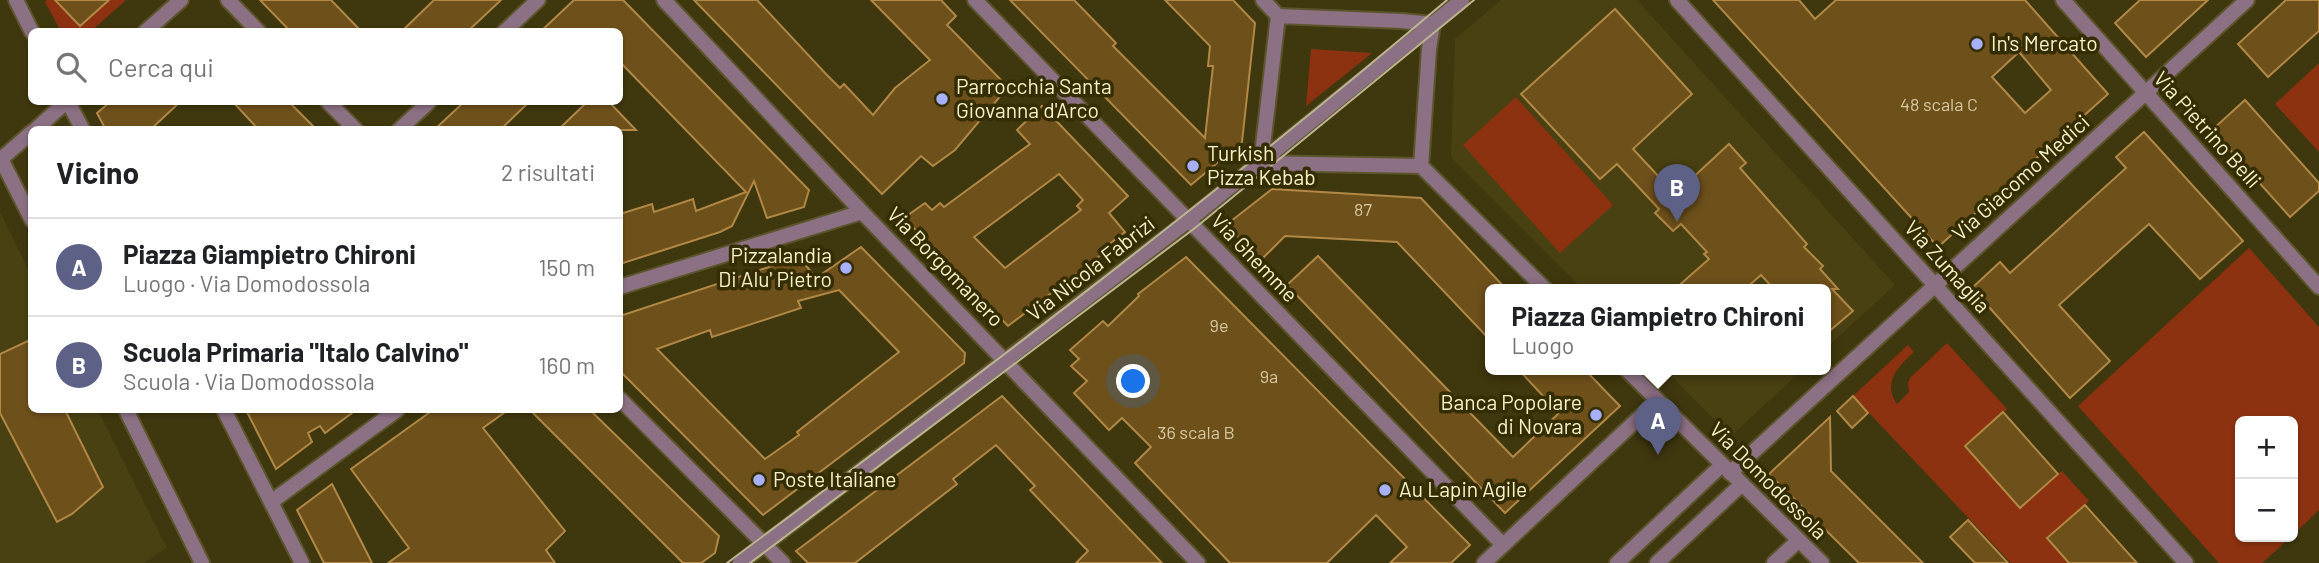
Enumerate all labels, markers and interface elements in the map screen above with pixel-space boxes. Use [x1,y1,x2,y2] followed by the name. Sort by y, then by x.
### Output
[28,28,623,105] search box
[1991,30,2098,55] place label: In's Mercato
[1969,36,1985,52] marker: In's Mercato
[52,48,90,86] icon: search
[108,51,214,82] text: Cerca qui
[2149,66,2267,192] street label: Via Pietrino Belli
[956,73,1112,122] place label: Parrocchia Santa Giovanna d'Arco
[934,91,950,107] marker: Parrocchia Santa Giovanna d'Arco
[1900,93,1978,115] house number: 48 scala C
[1946,109,2094,245] street label: Via Giacomo Medici
[1207,140,1316,189] place label: Turkish Pizza Kebab
[56,154,139,190] text: Vicino
[501,158,595,186] text: 2 risultati
[1185,158,1201,174] marker: Turkish Pizza Kebab
[1654,164,1700,222] pin: B
[1354,198,1372,220] house number: 87
[883,201,1010,331] street label: Via Borgomanero
[1207,207,1304,307] street label: Via Ghemme
[1021,210,1159,326] street label: Via Nicola Fabrizi
[1900,215,1996,317] street label: Via Zumaglia
[123,238,416,269] text: Piazza Giampietro Chironi
[718,242,832,291] place label: Pizzalandia Di Alu' Pietro
[71,253,87,281] text: A
[539,253,595,281] text: 150 m
[838,260,854,276] marker: Pizzalandia Di Alu' Pietro
[123,269,370,297] text: Luogo · Via Domodossola
[1485,284,1831,375] popup
[1512,300,1804,331] text: Piazza Giampietro Chironi
[1210,314,1228,336] house number: 9e
[1512,331,1574,359] text: Luogo
[123,336,468,367] text: Scuola Primaria "Italo Calvino"
[72,351,86,379] text: B
[538,351,595,379] text: 160 m
[1116,364,1150,398] your location
[1260,365,1278,387] house number: 9a
[123,367,375,395] text: Scuola · Via Domodossola
[1441,389,1582,438] place label: Banca Popolare di Novara
[1635,397,1681,455] pin: A
[1588,407,1604,423] marker: Banca Popolare di Novara
[1705,416,1833,544] street label: Via Domodossola
[2235,416,2298,542] map controls
[2235,416,2298,479] button: +
[1157,421,1235,443] house number: 36 scala B
[773,466,896,491] place label: Poste Italiane
[751,472,767,488] marker: Poste Italiane
[1399,476,1527,501] place label: Au Lapin Agile
[2235,479,2298,542] button: −
[1377,482,1393,498] marker: Au Lapin Agile

